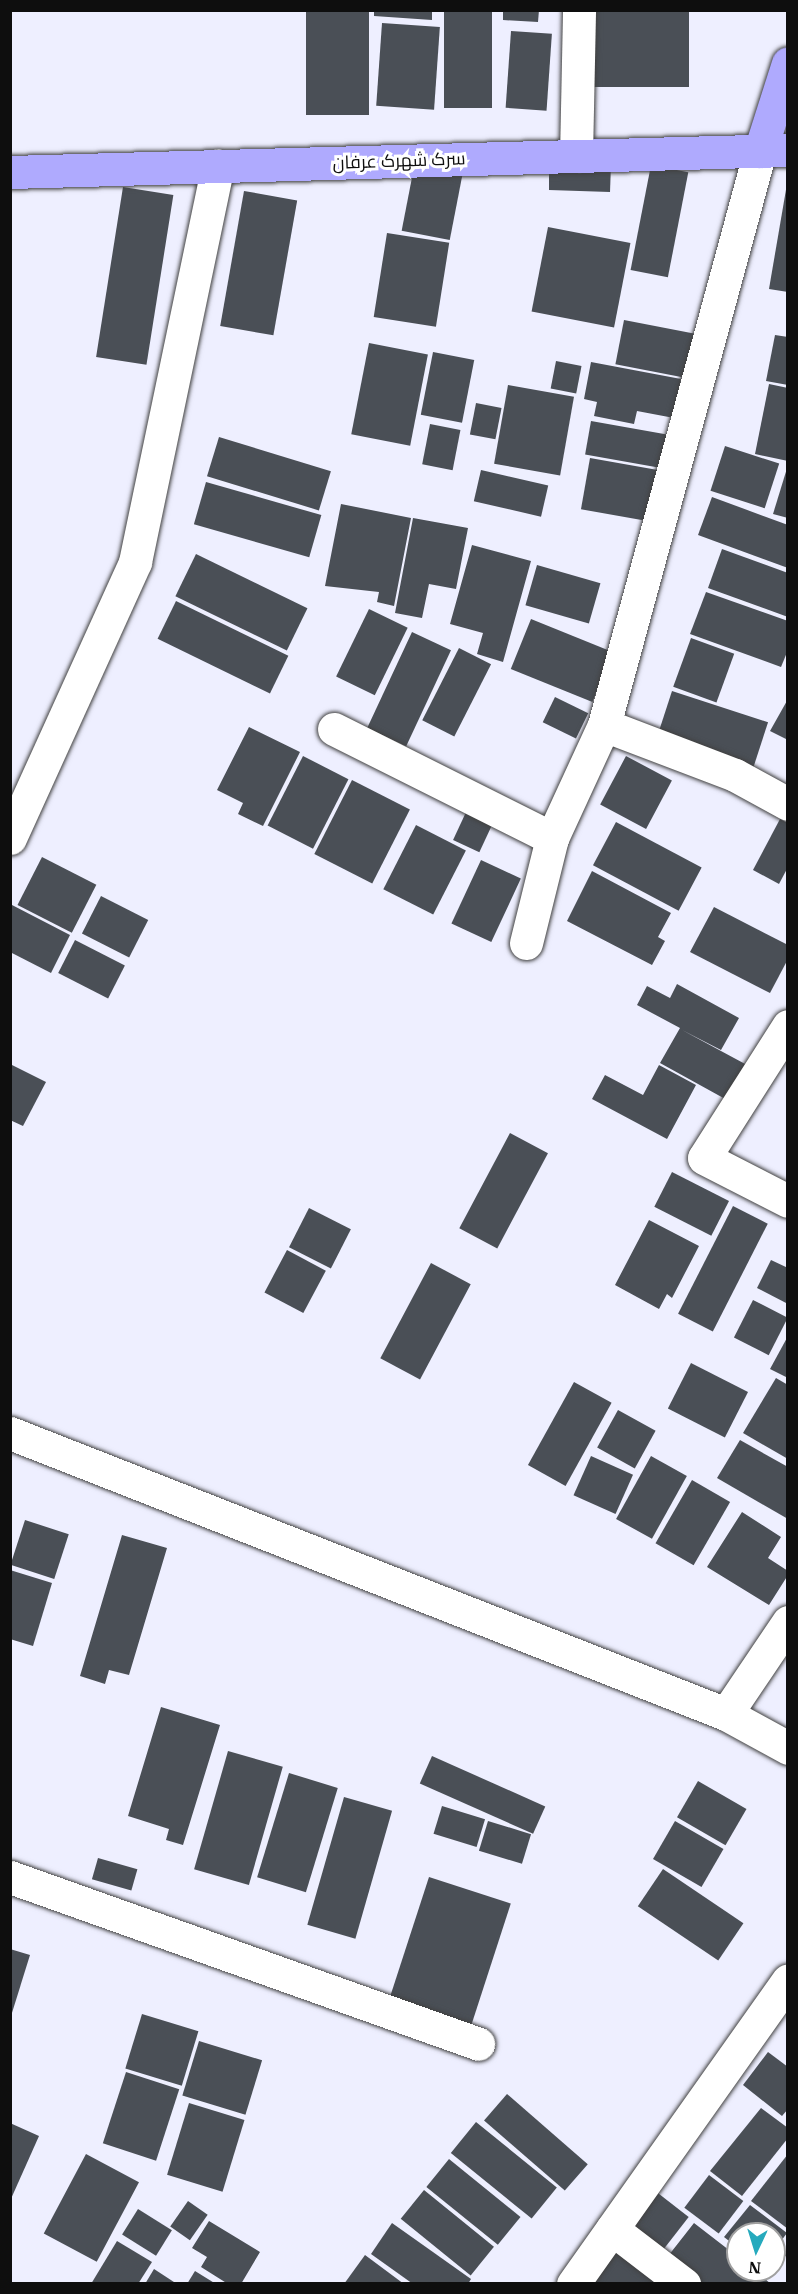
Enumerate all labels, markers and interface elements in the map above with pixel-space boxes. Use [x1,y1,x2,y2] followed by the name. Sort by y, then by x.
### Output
[332,148,466,174] street label: سرک شهرک عرفان
[726,2222,786,2282] north arrow
[748,2258,762,2278] text: N

